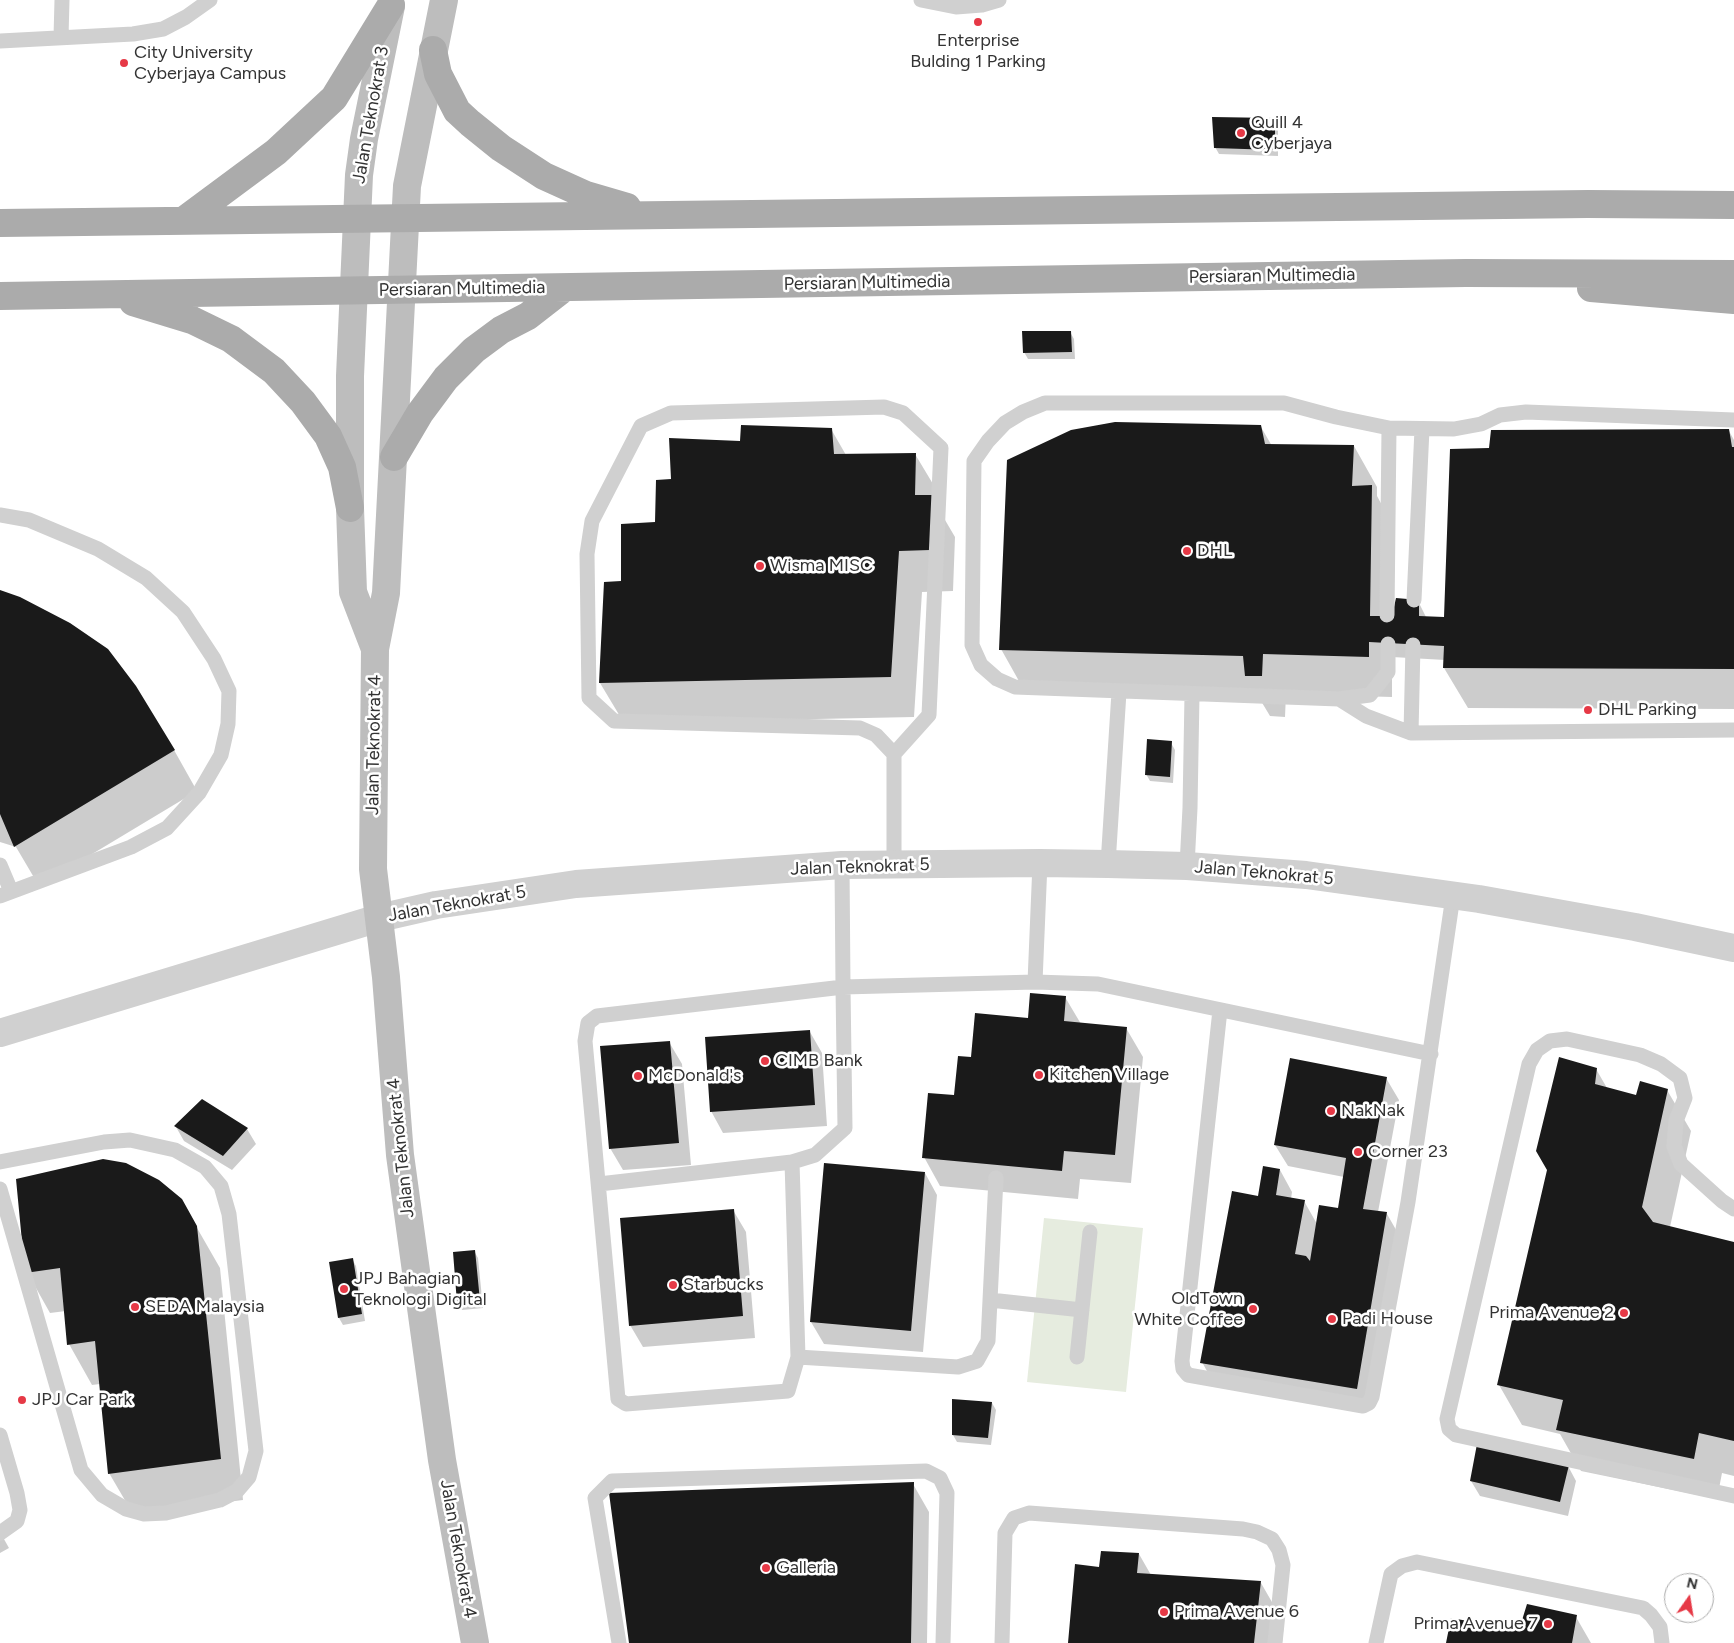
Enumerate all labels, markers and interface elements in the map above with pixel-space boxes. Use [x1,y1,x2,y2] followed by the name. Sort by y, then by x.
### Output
[972,16,984,28] marker: Enterprise Bulding 1 Parking
[910,30,1046,72] place label: Enterprise Bulding 1 Parking
[134,42,286,84] place label: City University Cyberjaya Campus
[348,45,394,185] street label: Jalan Teknokrat 3
[118,57,130,69] marker: City University Cyberjaya Campus
[1251,112,1332,154] place label: Quill 4 Cyberjaya
[1235,127,1247,139] marker: Quill 4 Cyberjaya
[1188,264,1356,288] street label: Persiaran Multimedia
[783,271,951,295] street label: Persiaran Multimedia
[378,277,546,301] street label: Persiaran Multimedia
[1197,540,1232,562] place label: DHL
[1181,545,1193,557] marker: DHL
[770,555,873,577] place label: Wisma MISC
[754,560,766,572] marker: Wisma MISC
[362,675,386,815] street label: Jalan Teknokrat 4
[1598,699,1697,721] place label: DHL Parking
[1582,704,1594,716] marker: DHL Parking
[790,854,930,880] street label: Jalan Teknokrat 5
[1194,856,1334,890] street label: Jalan Teknokrat 5
[386,881,528,927] street label: Jalan Teknokrat 5
[775,1050,862,1072] place label: CIMB Bank
[759,1055,771,1067] marker: CIMB Bank
[1049,1064,1169,1086] place label: Kitchen Village
[648,1065,742,1087] place label: McDonald's
[1033,1069,1045,1081] marker: Kitchen Village
[632,1070,644,1082] marker: McDonald's
[383,1077,419,1219] street label: Jalan Teknokrat 4
[1341,1100,1405,1122] place label: NakNak
[1325,1105,1337,1117] marker: NakNak
[1368,1141,1448,1163] place label: Corner 23
[1352,1146,1364,1158] marker: Corner 23
[354,1268,487,1310] place label: JPJ Bahagian Teknologi Digital
[683,1274,764,1296] place label: Starbucks
[667,1279,679,1291] marker: Starbucks
[338,1283,350,1295] marker: JPJ Bahagian Teknologi Digital
[1134,1288,1243,1330] place label: OldTown White Coffee
[145,1296,264,1318] place label: SEDA Malaysia
[129,1301,141,1313] marker: SEDA Malaysia
[1489,1302,1614,1324] place label: Prima Avenue 2
[1247,1303,1259,1315] marker: OldTown White Coffee
[1618,1307,1630,1319] marker: Prima Avenue 2
[1342,1308,1433,1330] place label: Padi House
[1326,1313,1338,1325] marker: Padi House
[32,1389,132,1411] place label: JPJ Car Park
[16,1394,28,1406] marker: JPJ Car Park
[435,1478,481,1620] street label: Jalan Teknokrat 4
[776,1557,836,1579] place label: Galleria
[760,1562,772,1574] marker: Galleria
[1664,1573,1714,1623] north arrow
[1685,1574,1699,1593] text: N
[1174,1601,1299,1623] place label: Prima Avenue 6
[1158,1606,1170,1618] marker: Prima Avenue 6
[1413,1613,1538,1635] place label: Prima Avenue 7
[1542,1618,1554,1630] marker: Prima Avenue 7

